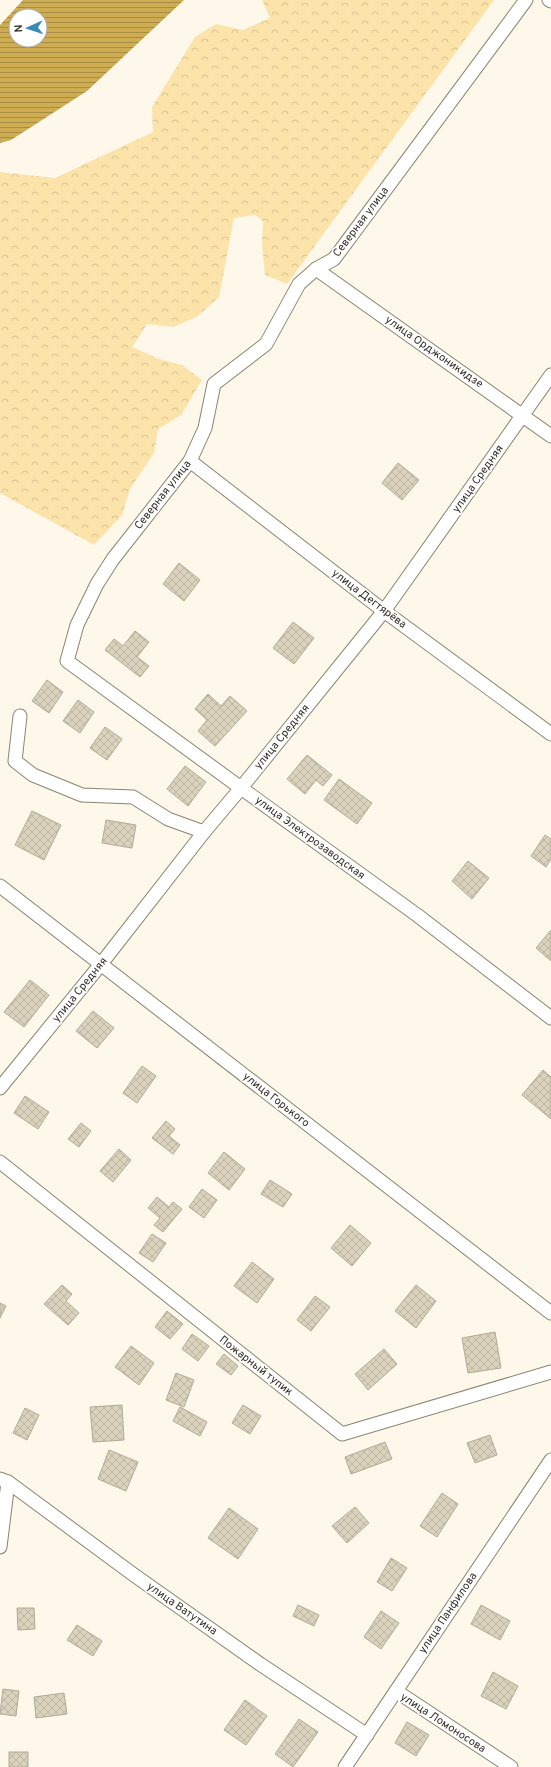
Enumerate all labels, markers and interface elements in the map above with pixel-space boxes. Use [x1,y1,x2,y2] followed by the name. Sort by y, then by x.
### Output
[8,8,48,48] north arrow
[12,24,26,33] text: N
[330,184,392,260] street label: Северная улица
[382,313,486,391] street label: улица Орджоникидзе
[449,442,507,516] street label: улица Средняя
[132,457,195,533] street label: Северная улица
[329,566,409,632] street label: улица Дегтярёва
[251,702,313,772] street label: улица Средняя
[252,793,368,883] street label: улица Электрозаводская
[49,955,111,1025] street label: улица Средняя
[240,1070,312,1130] street label: улица Горького
[216,1333,296,1399] street label: Пожарный тупик
[416,1570,480,1656] street label: улица Панфилова
[144,1580,220,1639] street label: улица Ватутина
[398,1690,489,1756] street label: улица Ломоносова

